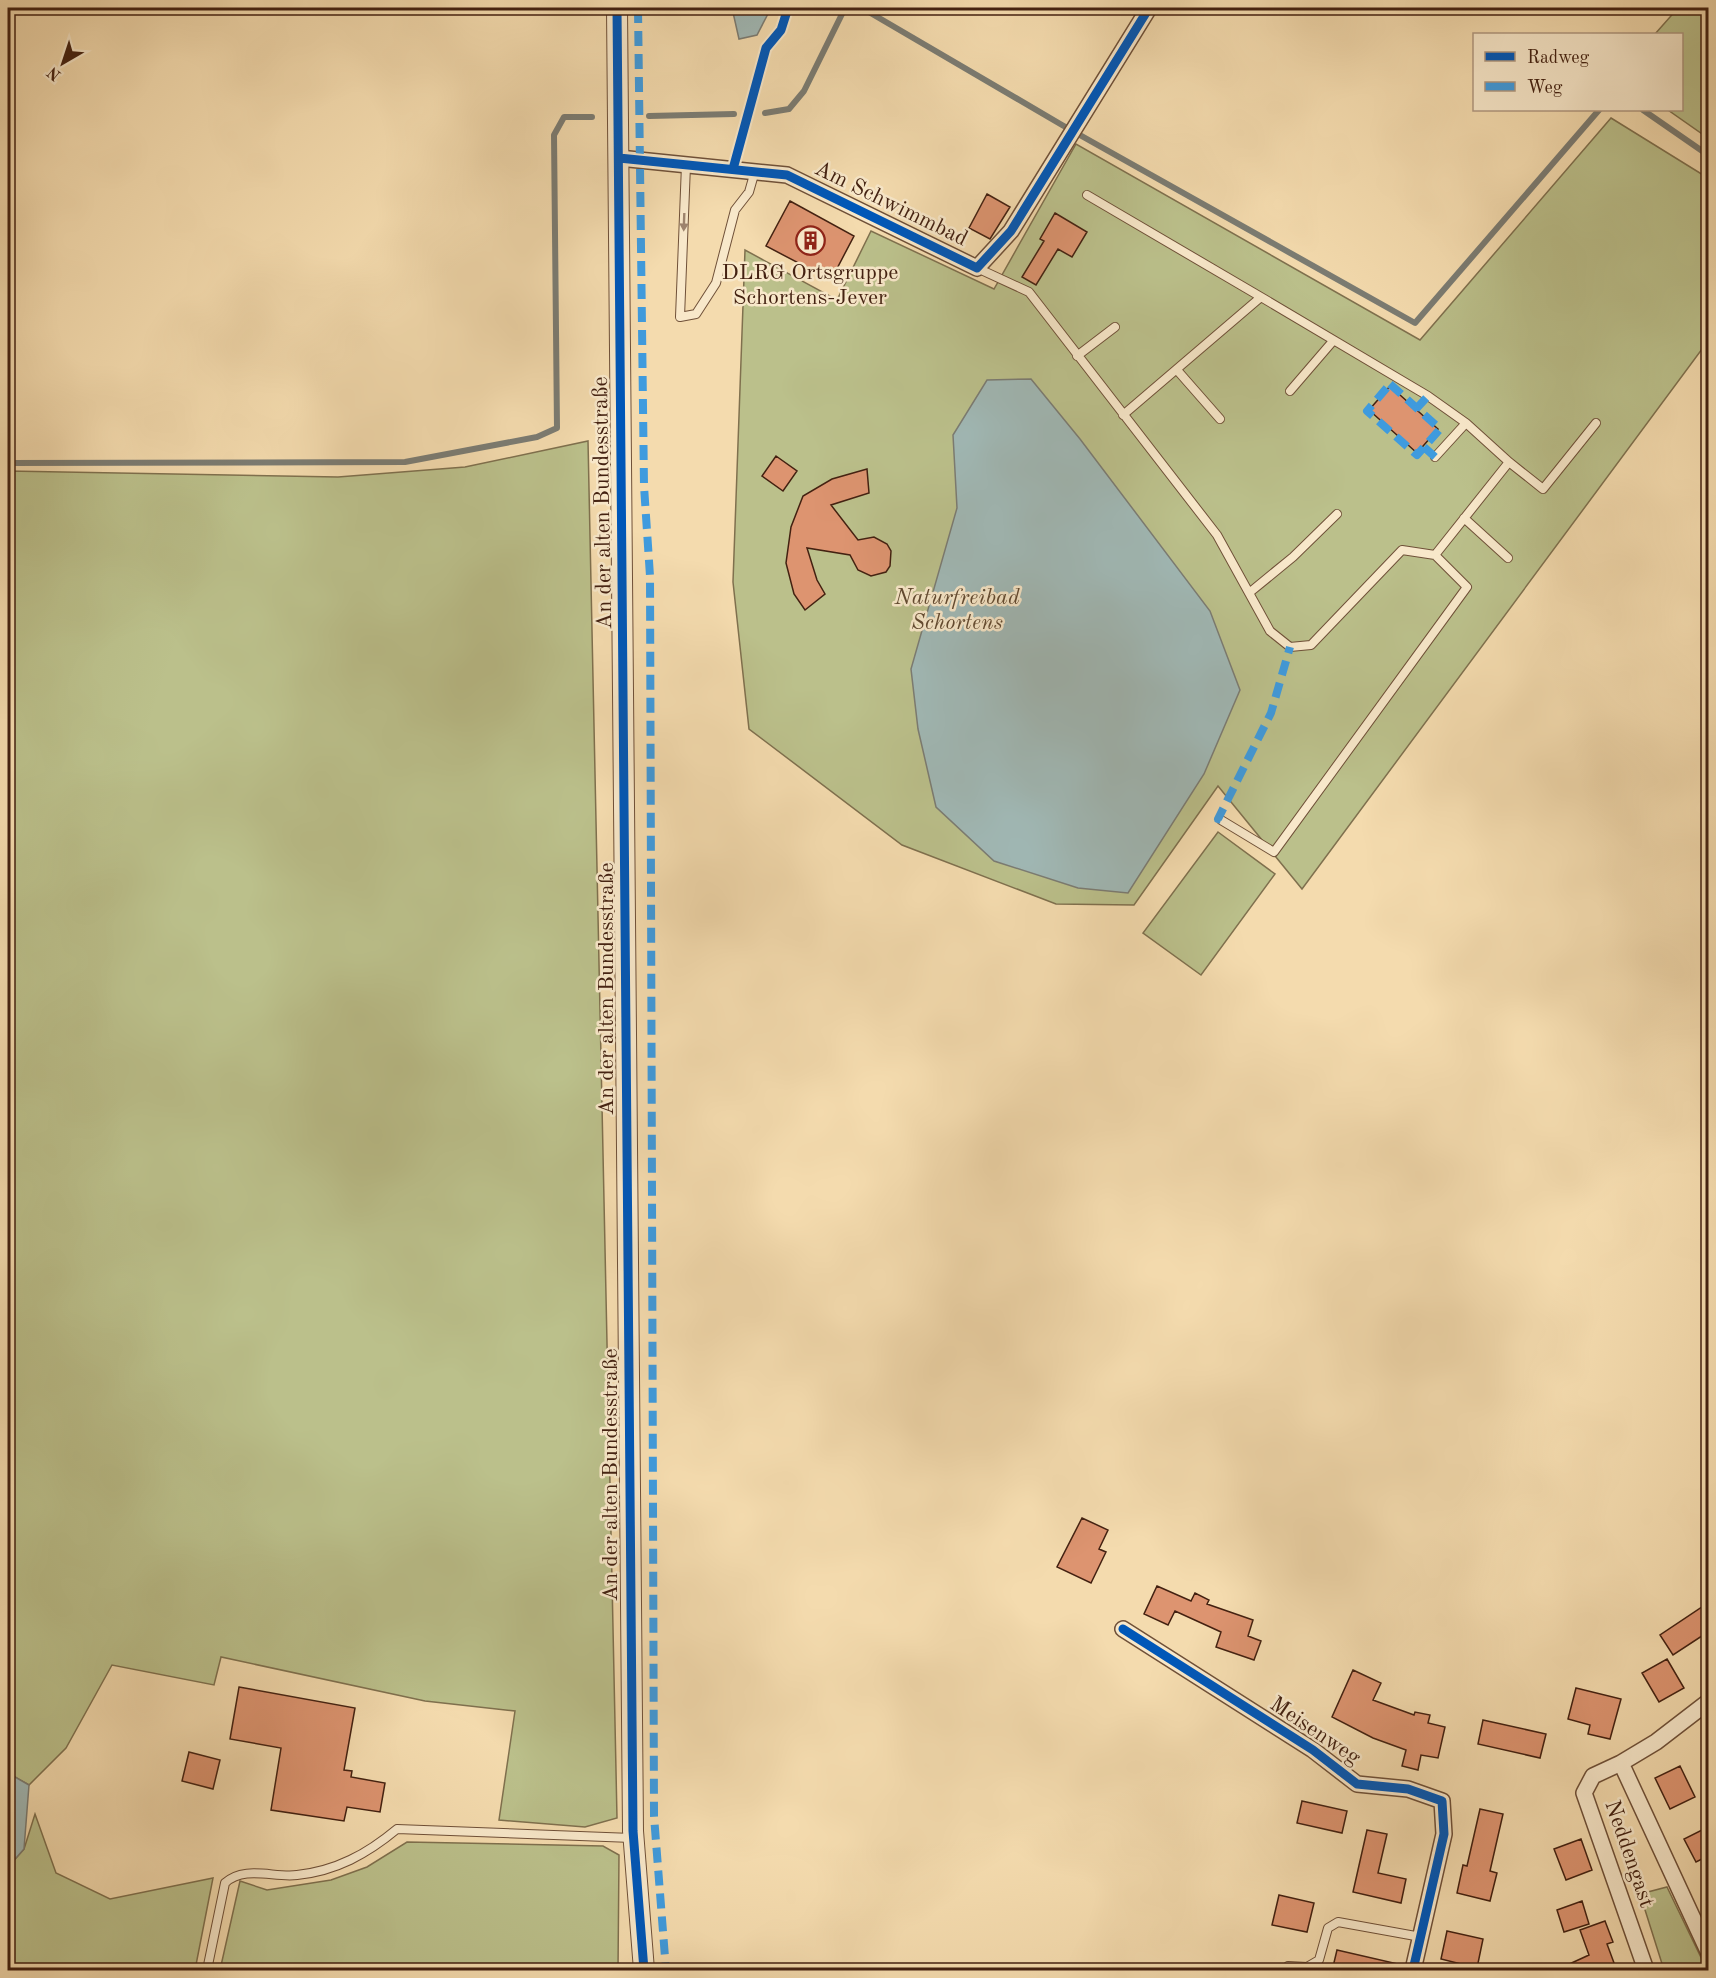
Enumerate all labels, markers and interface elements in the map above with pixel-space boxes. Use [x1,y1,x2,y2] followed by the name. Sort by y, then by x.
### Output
[33,33,93,93] north arrow
[1473,33,1683,111] legend
[1527,49,1590,67] text: Radweg
[44,63,65,83] text: N
[1527,79,1563,97] text: Weg
[811,157,971,251] street label: Am Schwimmbad
[679,212,689,231] one-way arrow
[794,225,826,257] building icon: DLRG Ortsgruppe Schortens-Jever
[722,262,898,309] place label: DLRG Ortsgruppe Schortens-Jever
[590,376,616,630] street label: An der alten Bundesstraße
[893,587,1020,634] park label: Naturfreibad Schortens
[596,862,618,1116] street label: An der alten Bundesstraße
[600,1348,622,1602] street label: An der alten Bundesstraße
[1266,1693,1364,1769] street label: Meisenweg
[1600,1797,1658,1911] street label: Neddengast

